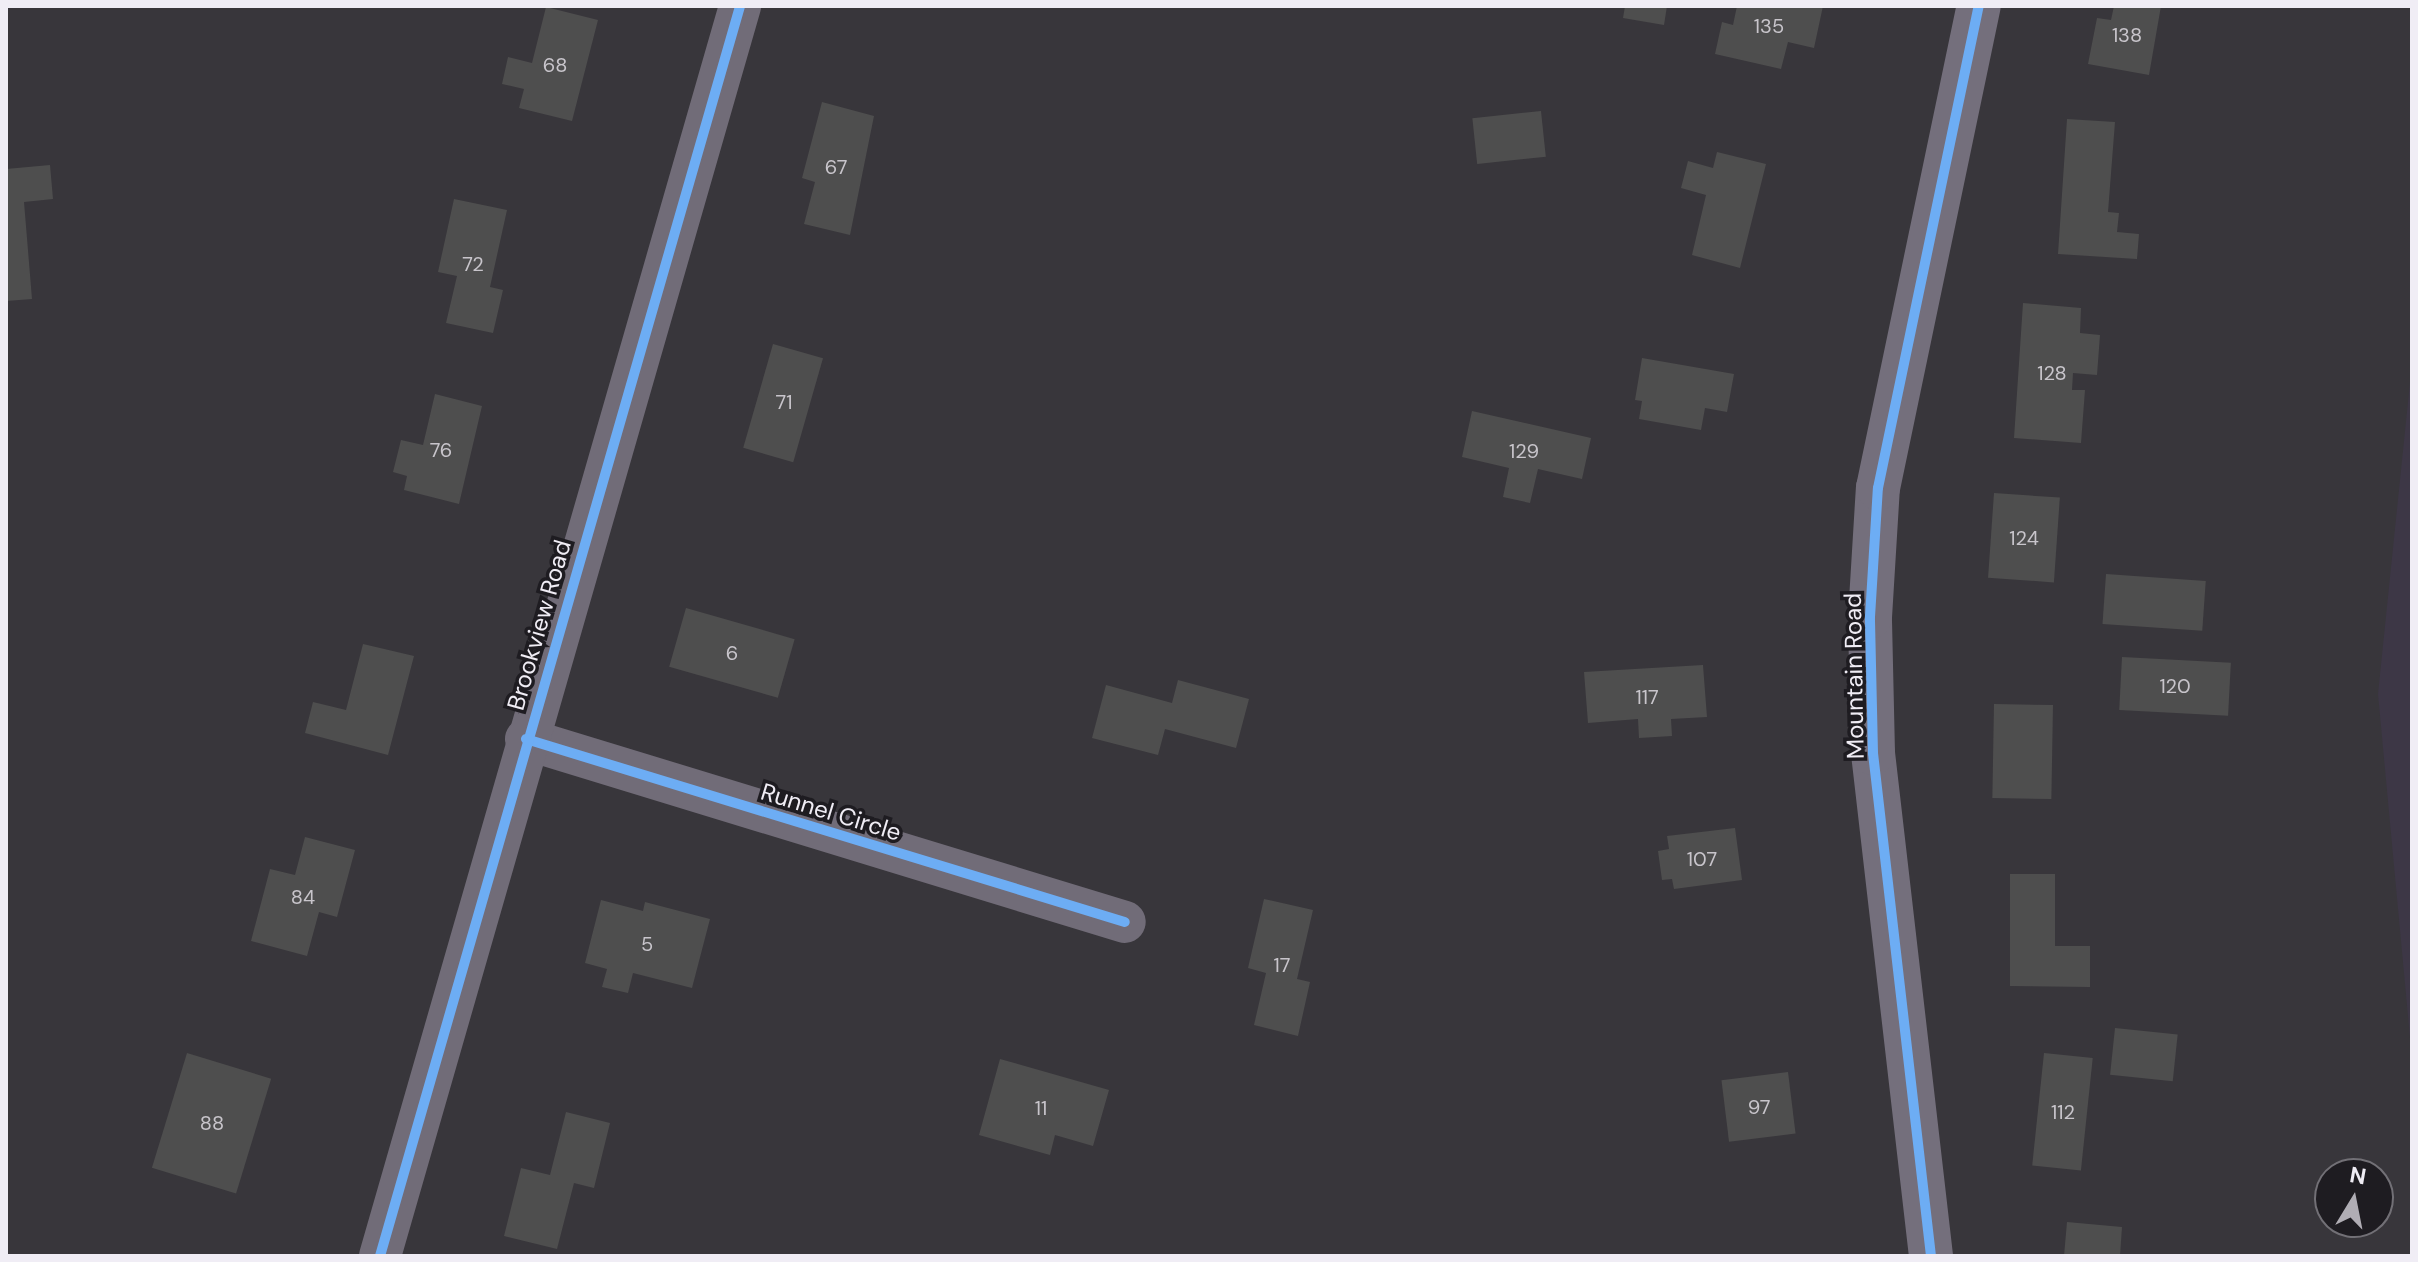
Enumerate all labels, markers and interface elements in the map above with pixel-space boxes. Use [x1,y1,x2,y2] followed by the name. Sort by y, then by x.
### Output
[1754,14,1784,38] house number: 135
[2112,23,2142,47] house number: 138
[543,53,567,77] house number: 68
[825,155,847,179] house number: 67
[462,252,484,276] house number: 72
[2037,361,2067,385] house number: 128
[776,390,792,414] house number: 71
[430,438,452,462] house number: 76
[1509,439,1539,463] house number: 129
[2009,526,2039,550] house number: 124
[501,537,577,713] street label: Brookview Road
[1838,593,1870,759] street label: Mountain Road
[726,641,738,665] house number: 6
[2159,674,2191,698] house number: 120
[1635,685,1659,709] house number: 117
[757,777,905,847] street label: Runnel Circle
[1687,847,1717,871] house number: 107
[291,885,315,909] house number: 84
[641,932,653,956] house number: 5
[1274,953,1290,977] house number: 17
[1748,1095,1770,1119] house number: 97
[1035,1096,1047,1120] house number: 11
[2051,1100,2075,1124] house number: 112
[200,1111,224,1135] house number: 88
[2314,1158,2394,1238] north arrow
[2347,1160,2368,1192] text: N

